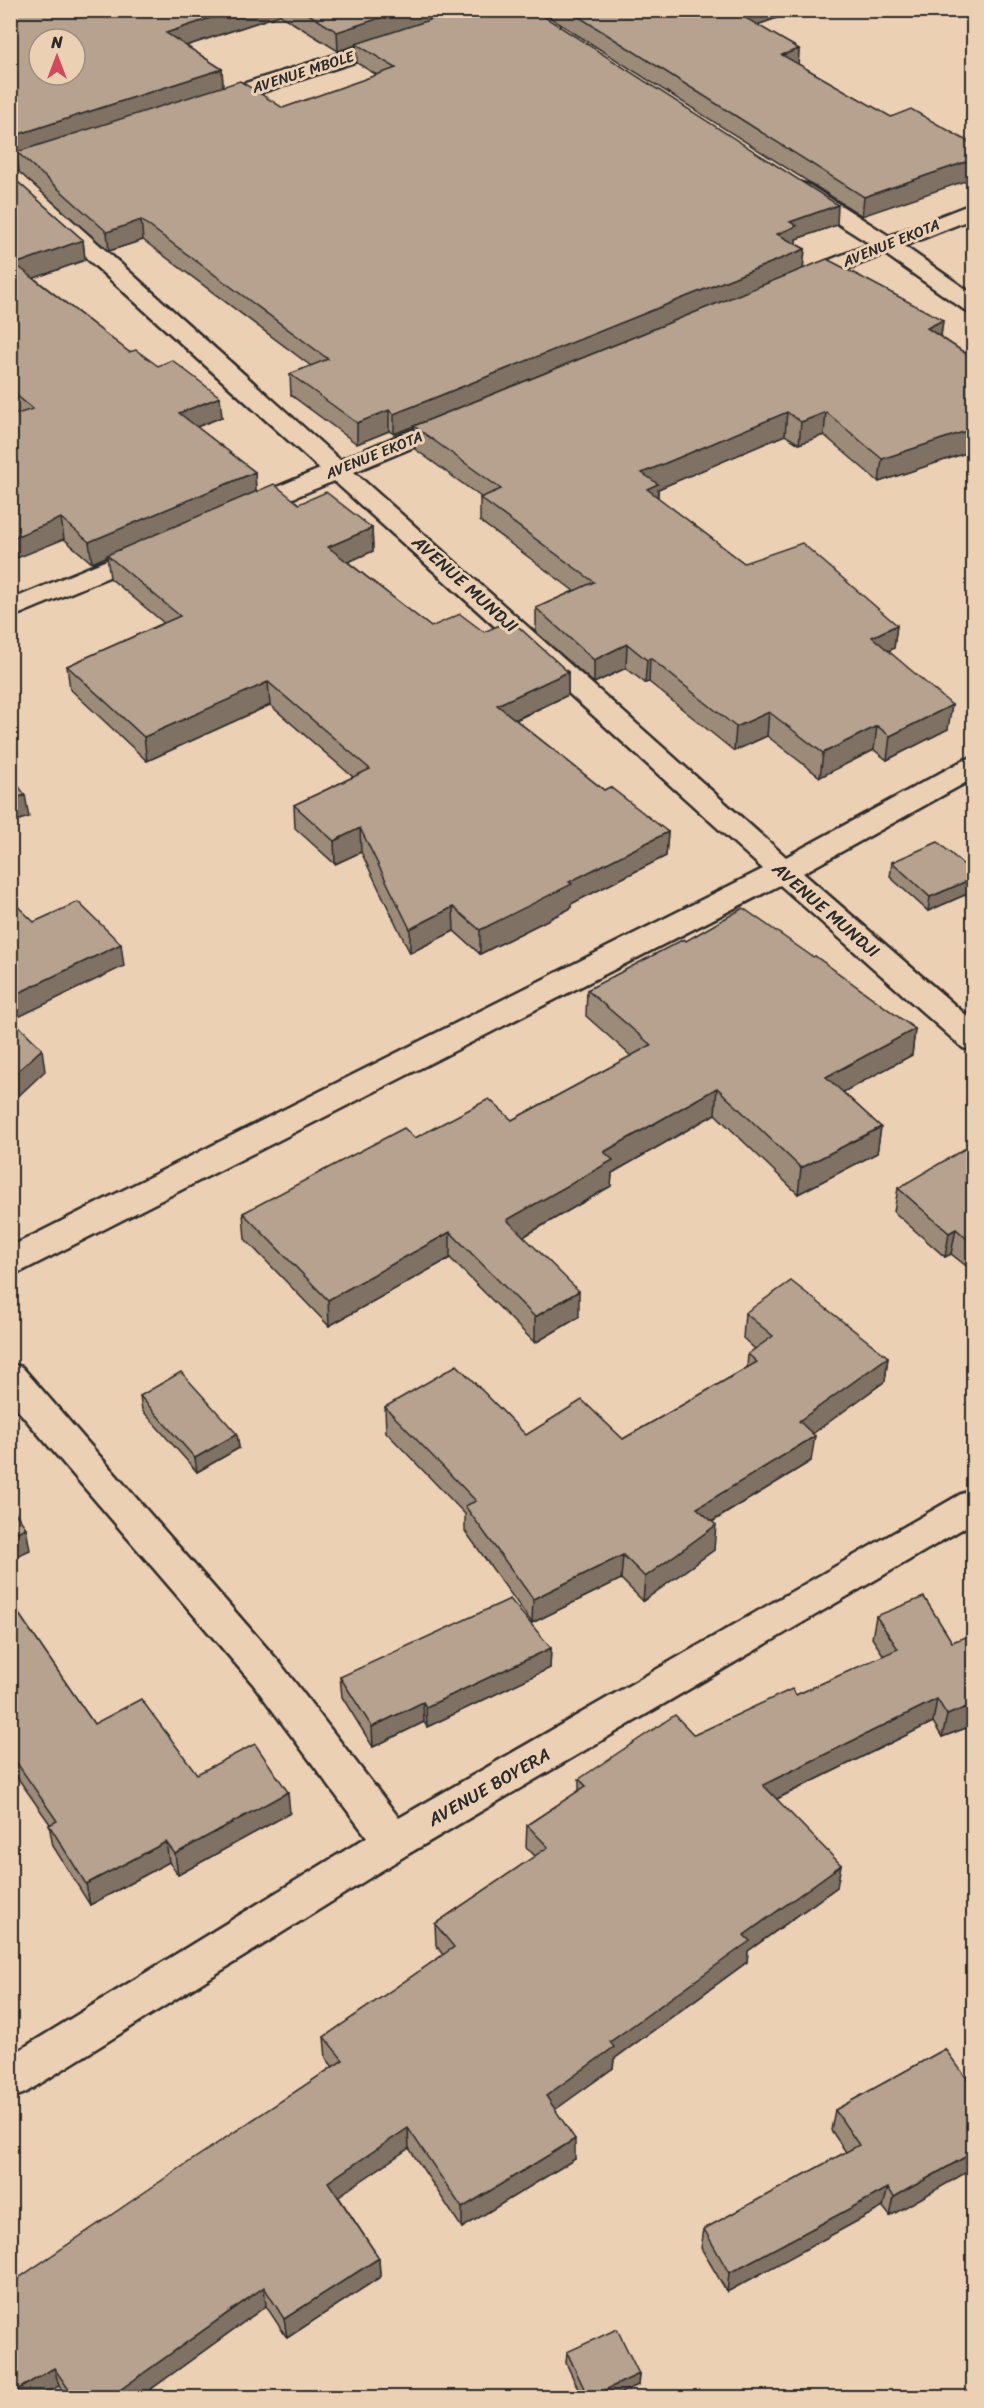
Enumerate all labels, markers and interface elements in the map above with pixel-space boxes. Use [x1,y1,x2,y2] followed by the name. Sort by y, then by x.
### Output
[27,27,87,87] north arrow
[50,28,63,57] text: N
[248,43,359,101] street label: AVENUE MBOLE
[838,212,944,275] street label: AVENUE EKOTA
[321,424,427,487] street label: AVENUE EKOTA
[403,526,526,641] street label: AVENUE MUNDJI
[764,853,888,967] street label: AVENUE MUNDJI
[421,1739,556,1836] street label: AVENUE BOYERA

